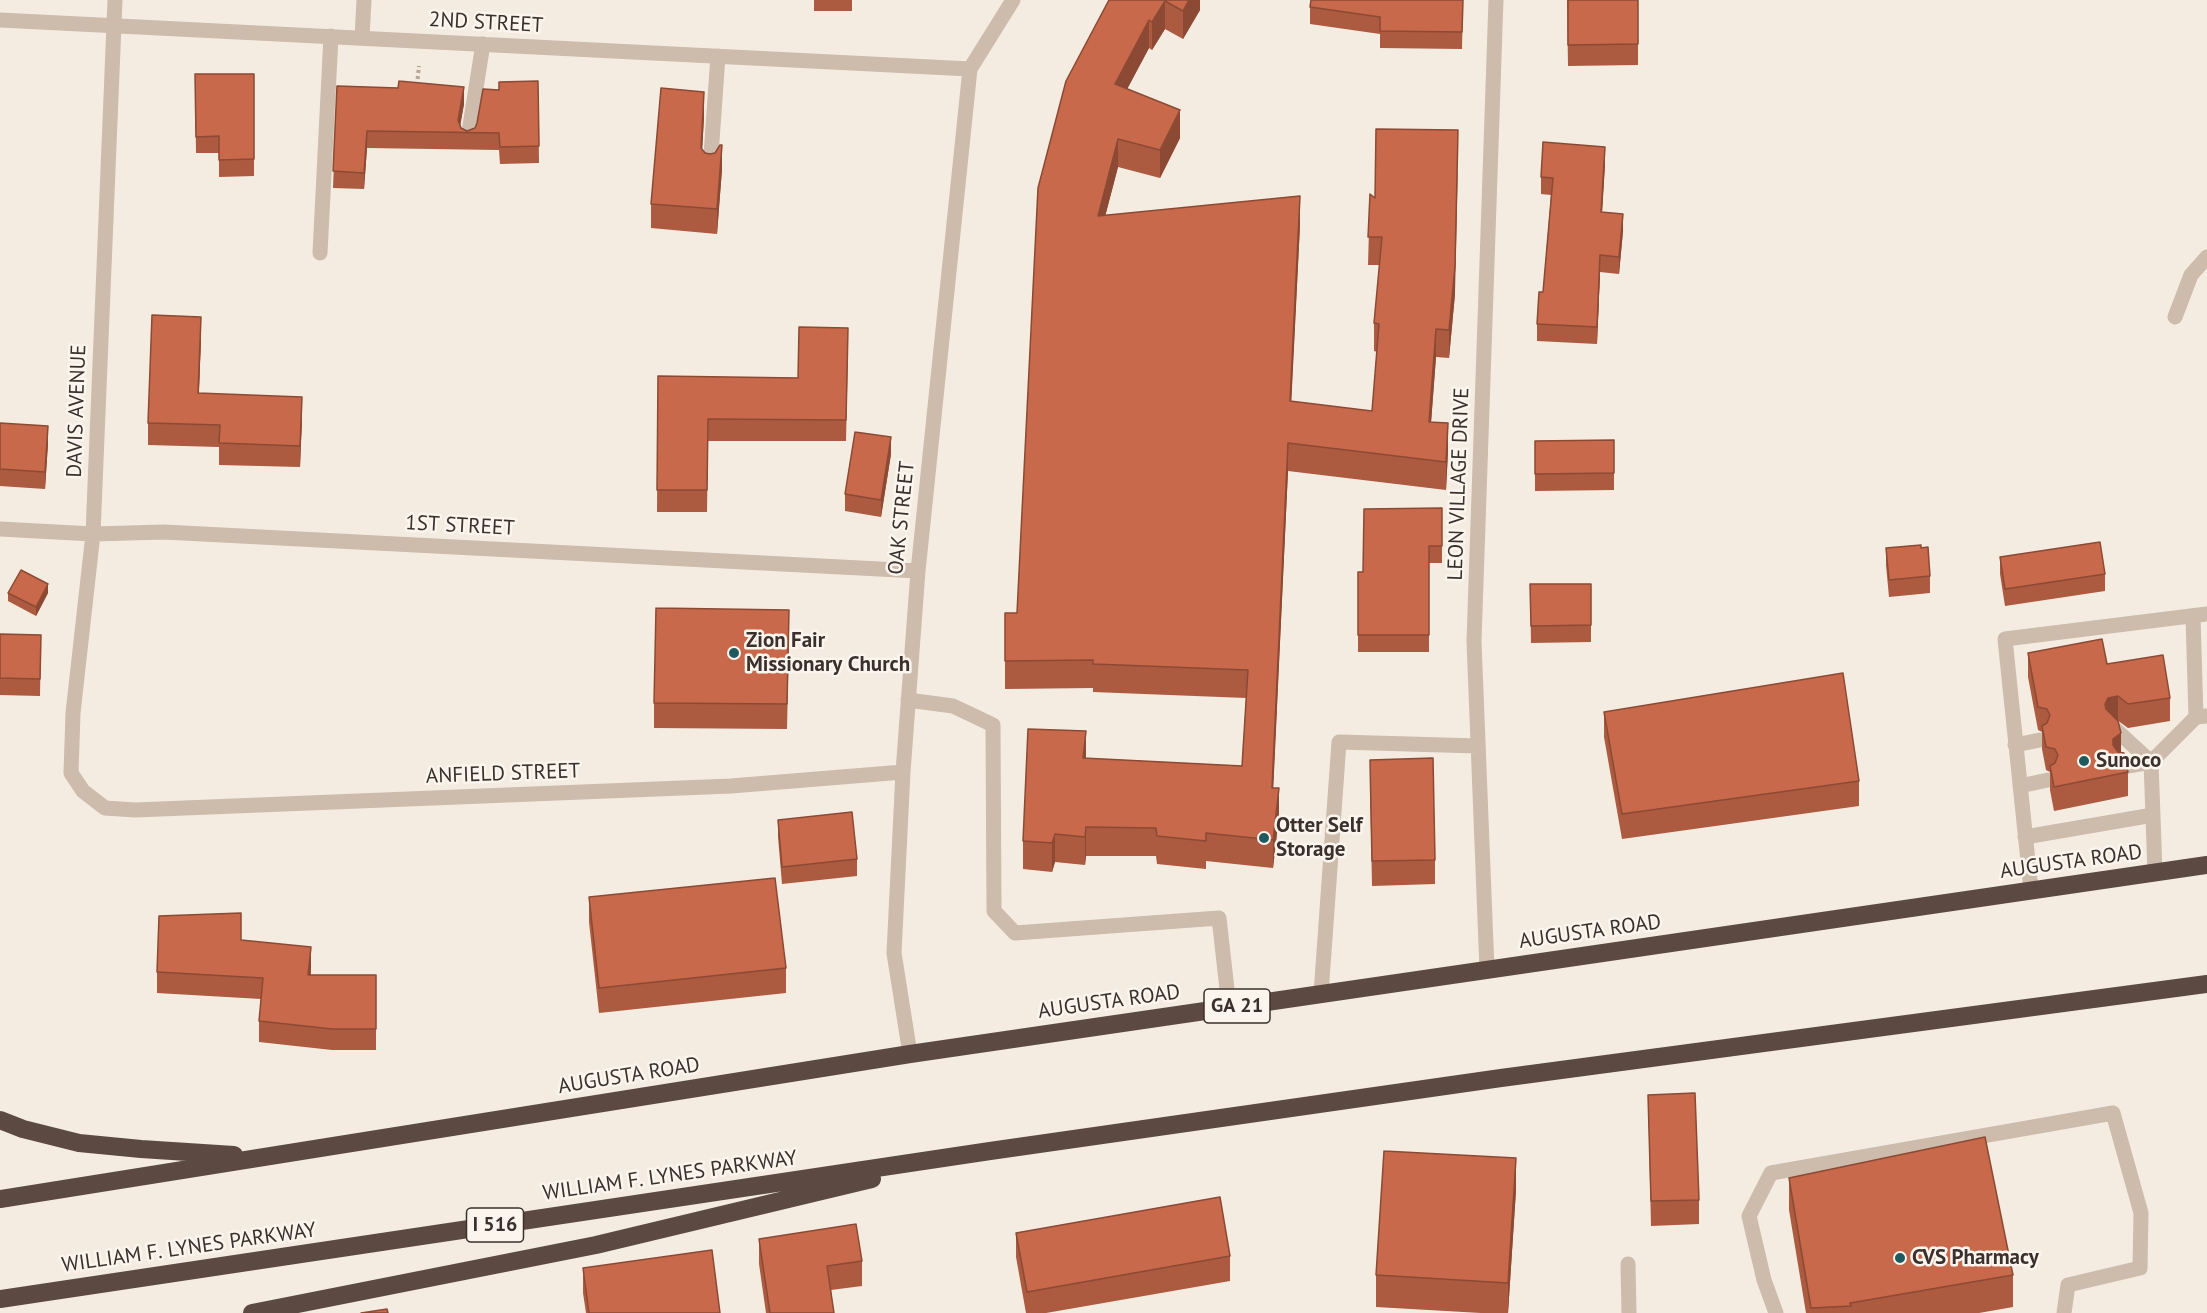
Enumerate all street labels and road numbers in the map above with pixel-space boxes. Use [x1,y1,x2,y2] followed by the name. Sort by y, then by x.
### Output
[428,7,544,39] street label: 2ND STREET
[62,344,92,478] street label: DAVIS AVENUE
[1443,387,1475,581] street label: LEON VILLAGE DRIVE
[884,460,920,576] street label: OAK STREET
[405,511,515,541] street label: 1ST STREET
[425,759,581,789] street label: ANFIELD STREET
[1998,840,2144,884] street label: AUGUSTA ROAD
[1517,910,1663,954] street label: AUGUSTA ROAD
[1036,980,1182,1024] street label: AUGUSTA ROAD
[1204,989,1270,1023] road number: GA 21
[556,1052,702,1100] street label: AUGUSTA ROAD
[541,1146,799,1206] street label: WILLIAM F. LYNES PARKWAY
[466,1208,524,1242] road number: I 516
[60,1218,318,1278] street label: WILLIAM F. LYNES PARKWAY

